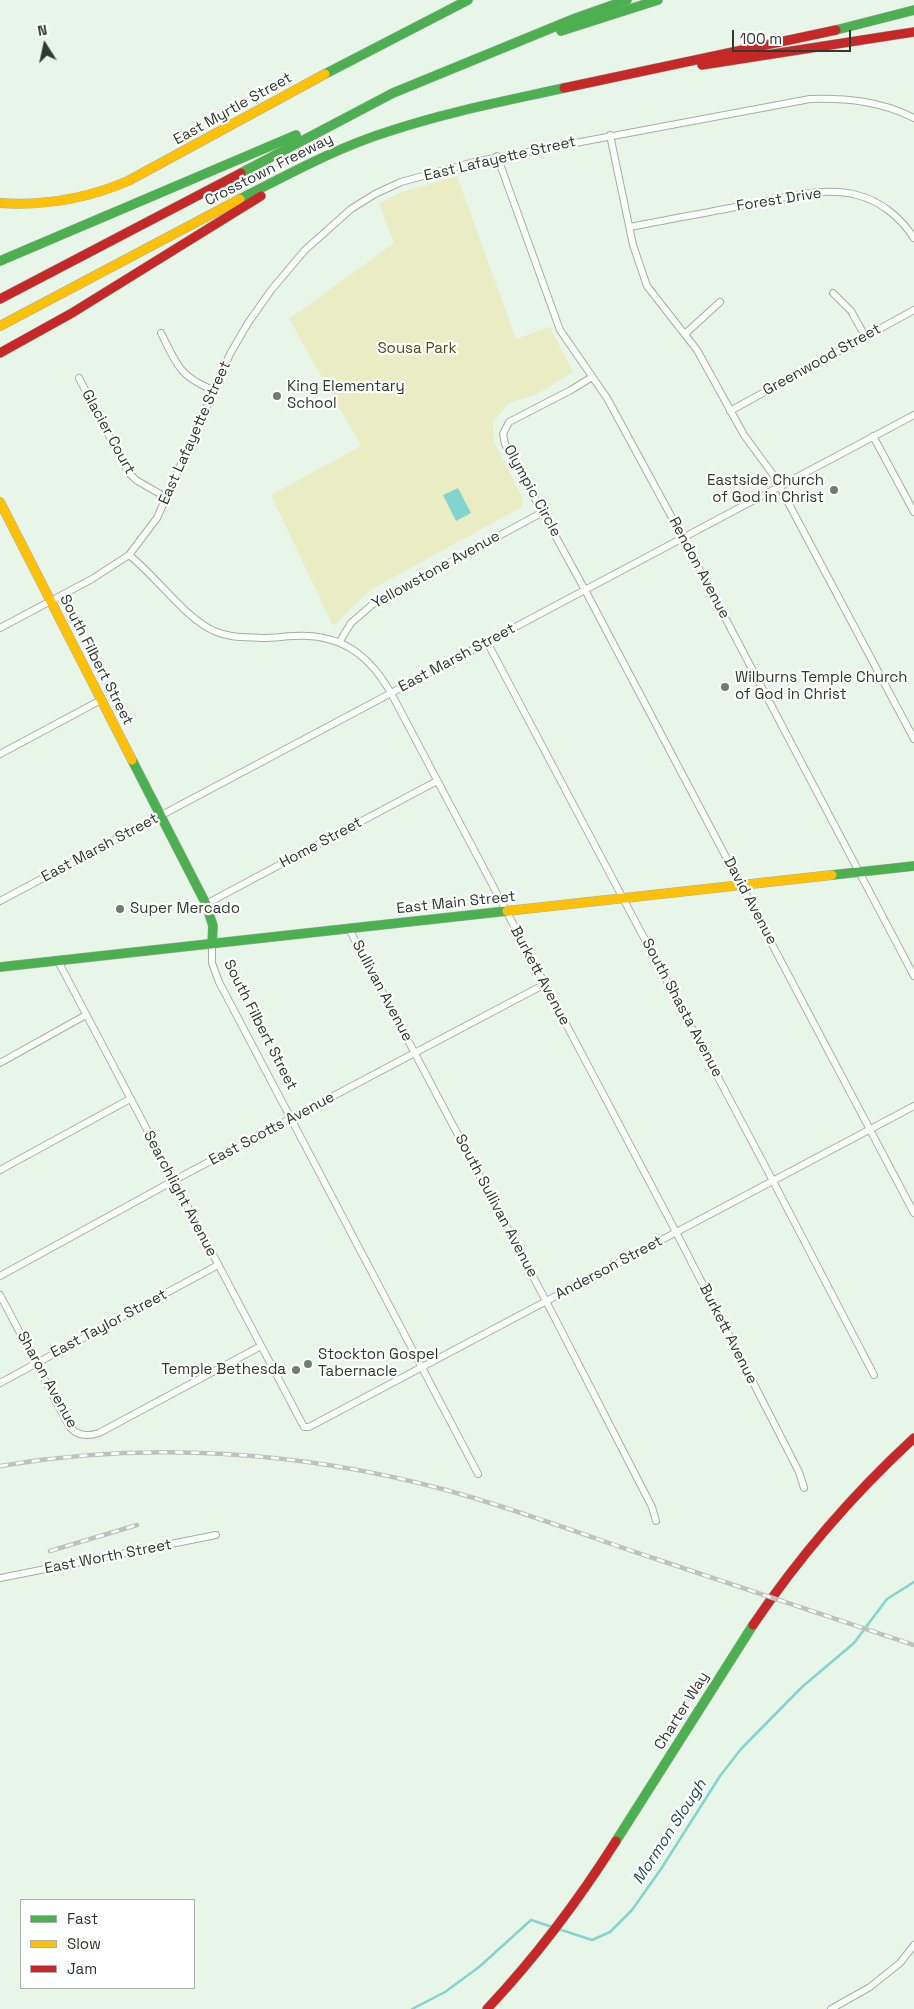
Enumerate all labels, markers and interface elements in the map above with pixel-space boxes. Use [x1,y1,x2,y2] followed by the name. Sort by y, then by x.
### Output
[20,20,70,70] north arrow
[734,20,853,52] scale bar
[36,21,49,40] text: N
[740,29,782,48] text: 100 m
[171,69,295,149] street label: East Myrtle Street
[202,130,336,210] street label: Crosstown Freeway
[422,133,578,185] street label: East Lafayette Street
[735,184,823,216] street label: Forest Drive
[760,320,884,400] street label: Greenwood Street
[377,340,457,358] park label: Sousa Park
[155,358,235,508] street label: East Lafayette Street
[287,378,405,413] place label: King Elementary School
[77,387,139,477] street label: Glacier Court
[271,390,283,402] marker: King Elementary School
[499,442,565,540] street label: Olympic Circle
[707,472,824,507] place label: Eastside Church of God in Christ
[828,484,840,496] marker: Eastside Church of God in Christ
[665,514,733,622] street label: Rendon Avenue
[369,527,503,613] street label: Yellowstone Avenue
[55,592,137,728] street label: South Filbert Street
[396,620,518,696] street label: East Marsh Street
[735,669,908,704] place label: Wilburns Temple Church of God in Christ
[719,681,731,693] marker: Wilburns Temple Church of God in Christ
[39,810,161,886] street label: East Marsh Street
[277,814,365,872] street label: Home Street
[719,854,781,948] street label: David Avenue
[396,888,516,918] street label: East Main Street
[130,900,240,918] place label: Super Mercado
[114,903,126,915] marker: Super Mercado
[506,923,574,1029] street label: Burkett Avenue
[638,936,726,1080] street label: South Shasta Avenue
[348,937,416,1045] street label: Sullivan Avenue
[219,957,301,1093] street label: South Filbert Street
[206,1088,338,1170] street label: East Scotts Avenue
[139,1128,221,1260] street label: Searchlight Avenue
[451,1131,541,1281] street label: South Sullivan Avenue
[552,1232,666,1304] street label: Anderson Street
[695,1281,761,1387] street label: Burkett Avenue
[48,1286,170,1362] street label: East Taylor Street
[13,1329,81,1431] street label: Sharon Avenue
[318,1346,438,1381] place label: Stockton Gospel Tabernacle
[302,1358,314,1370] marker: Stockton Gospel Tabernacle
[161,1361,286,1379] place label: Temple Bethesda
[290,1364,302,1376] marker: Temple Bethesda
[43,1536,173,1578] street label: East Worth Street
[651,1669,713,1753] street label: Charter Way
[629,1776,711,1888] water label: Mormon Slough
[20,1899,195,1989] legend
[67,1909,98,1928] text: Fast
[67,1934,101,1953] text: Slow
[67,1959,97,1978] text: Jam

